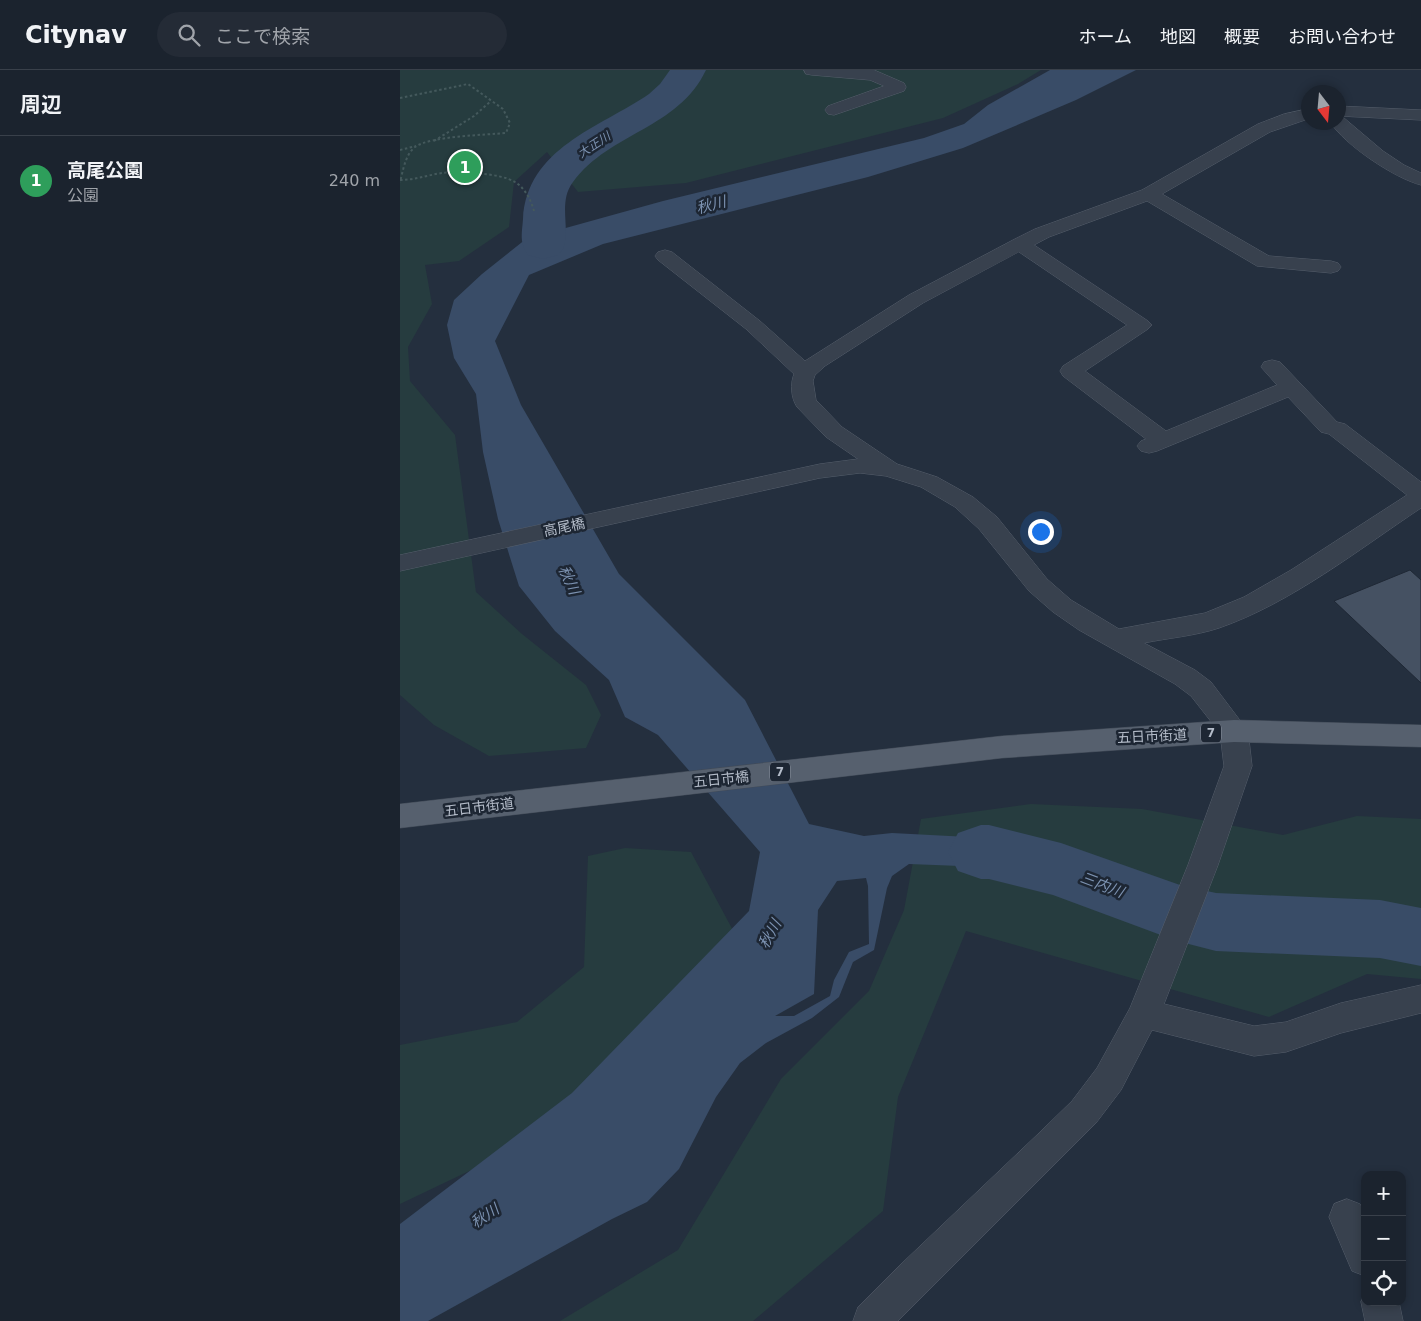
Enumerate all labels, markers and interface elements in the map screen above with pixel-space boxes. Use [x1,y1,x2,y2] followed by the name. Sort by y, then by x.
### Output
[157,12,507,57] search box
[25,21,127,49] text: Citynav
[175,21,203,49] icon: search
[215,25,310,47] text: ここで検索
[1079,26,1132,47] text: ホーム
[1160,26,1196,47] text: 地図
[1224,26,1260,47] text: 概要
[1288,26,1396,47] text: お問い合わせ
[1301,85,1346,130] north arrow
[20,93,62,117] text: 周辺
[575,128,615,161] water label: 大正川
[449,148,481,186] pin: 1
[67,159,143,181] text: 高尾公園
[30,171,42,190] text: 1
[329,171,380,190] text: 240 m
[67,186,99,205] text: 公園
[694,192,730,217] water label: 秋川
[542,515,586,539] street label: 高尾橋
[1028,519,1054,545] your location
[555,563,584,599] water label: 秋川
[1201,724,1221,742] road number: 7
[1117,726,1187,746] street label: 五日市街道
[770,762,790,782] road number: 7
[692,768,750,790] street label: 五日市橋
[443,795,515,819] street label: 五日市街道
[1078,869,1128,902] water label: 三内川
[755,915,786,951] water label: 秋川
[1361,1171,1406,1306] map controls
[1361,1171,1406,1216] button: +
[468,1199,504,1232] water label: 秋川
[1361,1216,1406,1261] button: −
[1361,1261,1406,1306] button: locate

